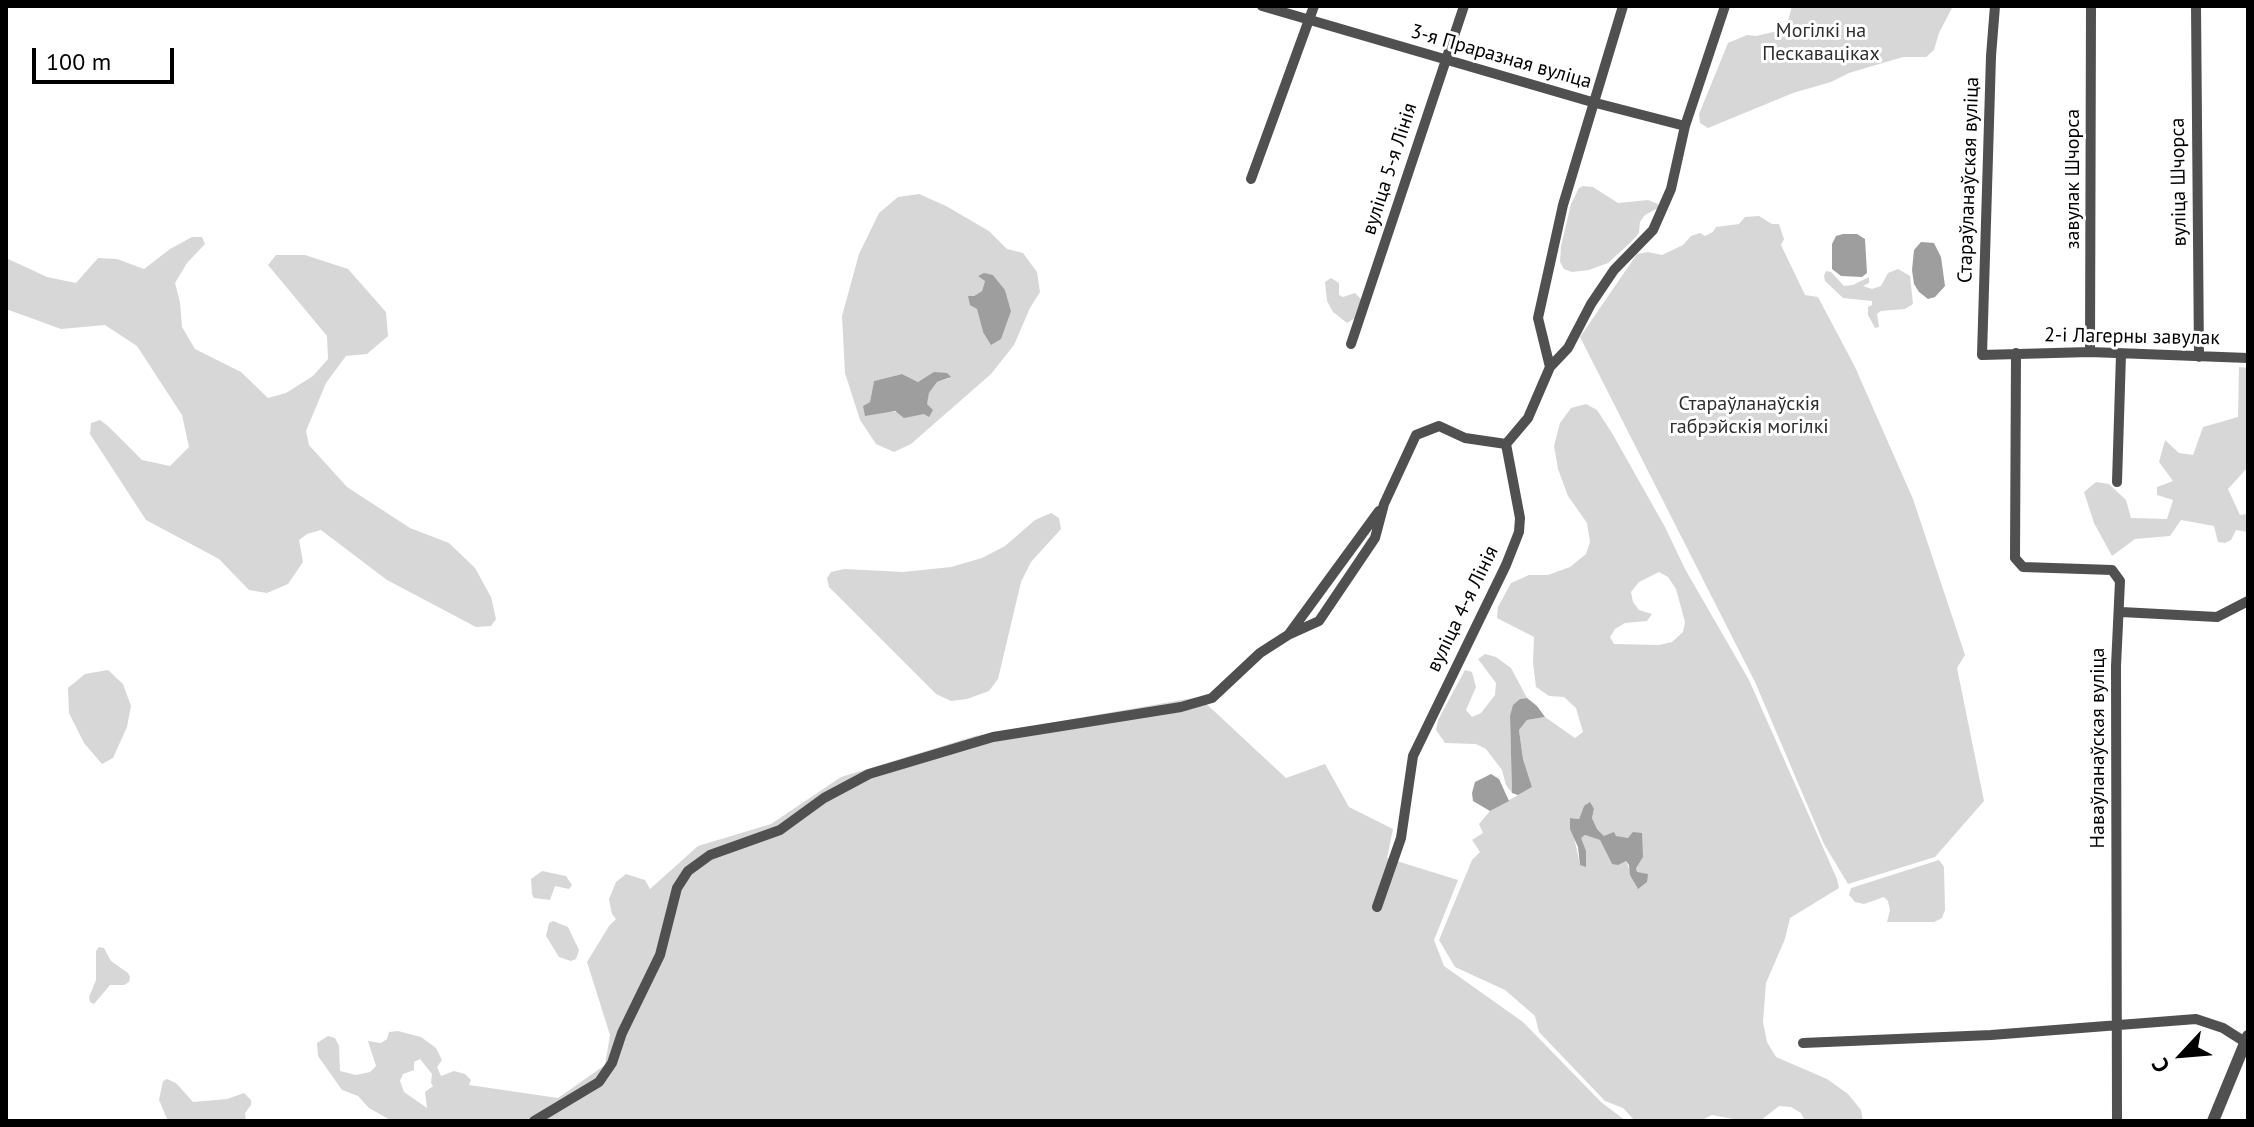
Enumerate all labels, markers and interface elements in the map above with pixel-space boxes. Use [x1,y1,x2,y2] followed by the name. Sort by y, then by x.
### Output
[1762,19,1880,66] park label: Могілкі на Пескаваціках
[1408,20,1594,94] street label: 3-я Праразная вуліца
[36,32,178,82] scale bar
[46,46,111,77] text: 100 m
[1953,76,1985,284] street label: Стараўланаўская вуліца
[1357,100,1423,238] street label: вуліца 5-я Лінія
[2061,109,2085,249] street label: завулак Шчорса
[2166,118,2192,246] street label: вуліца Шчорса
[2044,323,2220,351] street label: 2-і Лагерны завулак
[1669,392,1829,439] park label: Стараўланаўскія габрэйскія могілкі
[1422,542,1504,676] street label: вуліца 4-я Лінія
[2086,648,2110,848] street label: Наваўланаўская вуліца
[2142,1015,2222,1095] north arrow
[2145,1054,2176,1077] text: С

